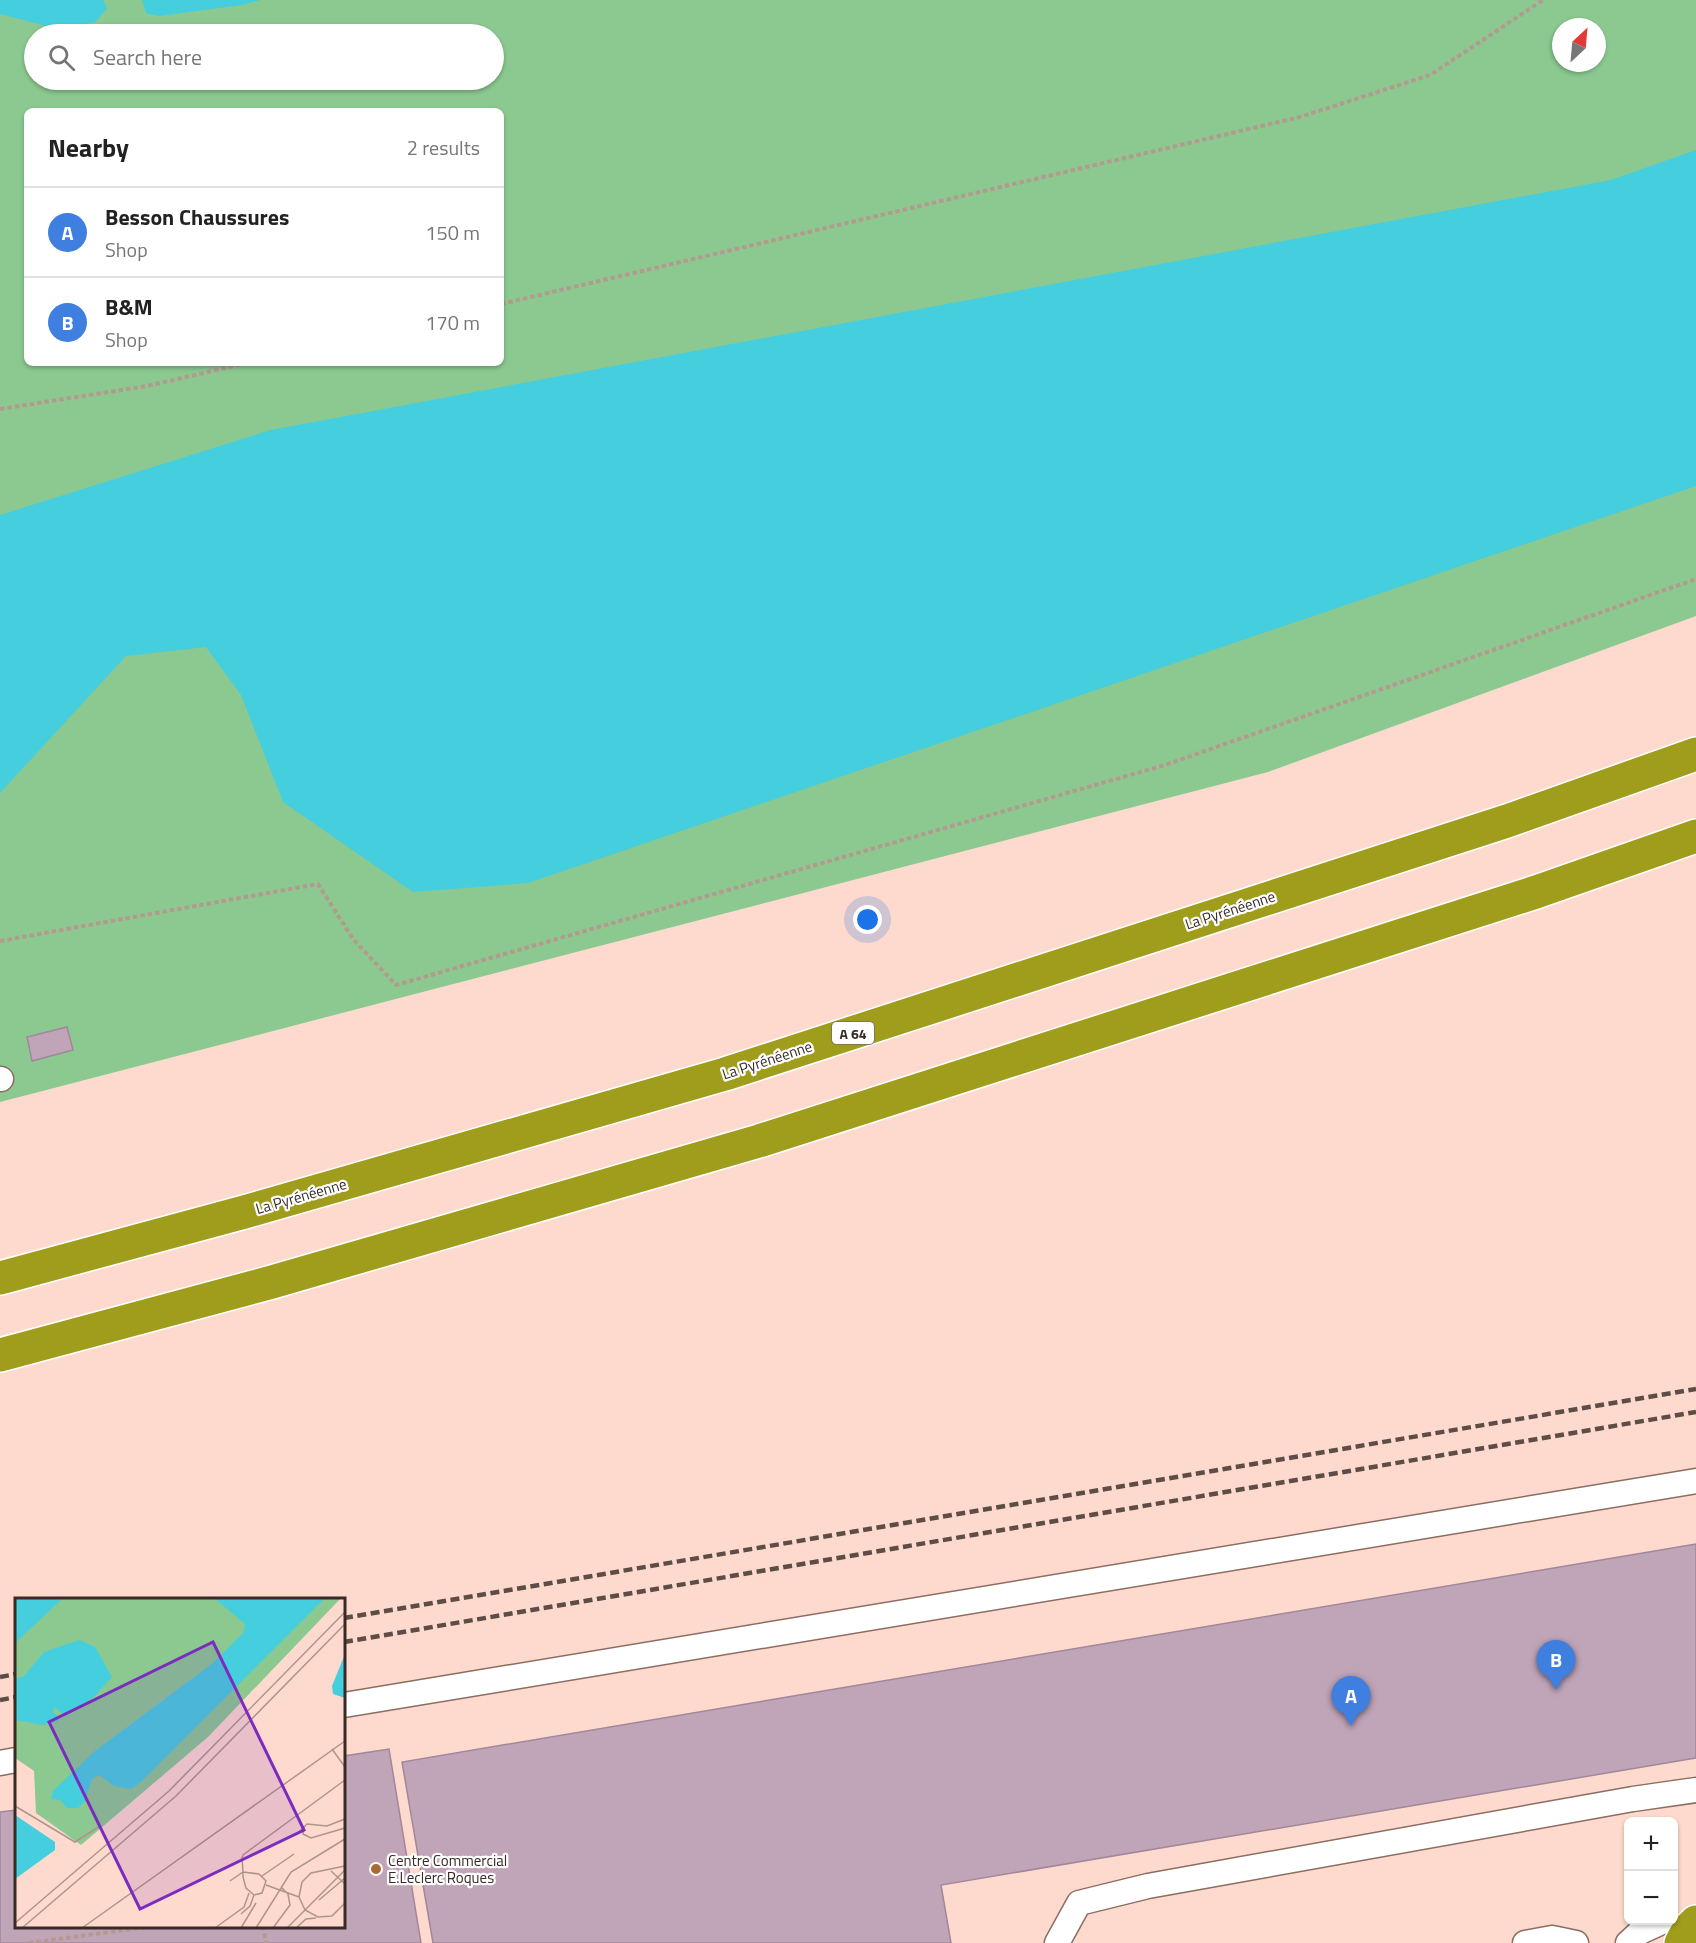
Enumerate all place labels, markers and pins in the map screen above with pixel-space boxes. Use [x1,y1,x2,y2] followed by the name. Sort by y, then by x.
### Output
[1536,1640,1576,1690] pin: B
[1332,1676,1370,1726] pin: A
[388,1849,507,1889] place label: Centre Commercial E.Leclerc Roques
[369,1862,383,1876] marker: Centre Commercial E.Leclerc Roques

